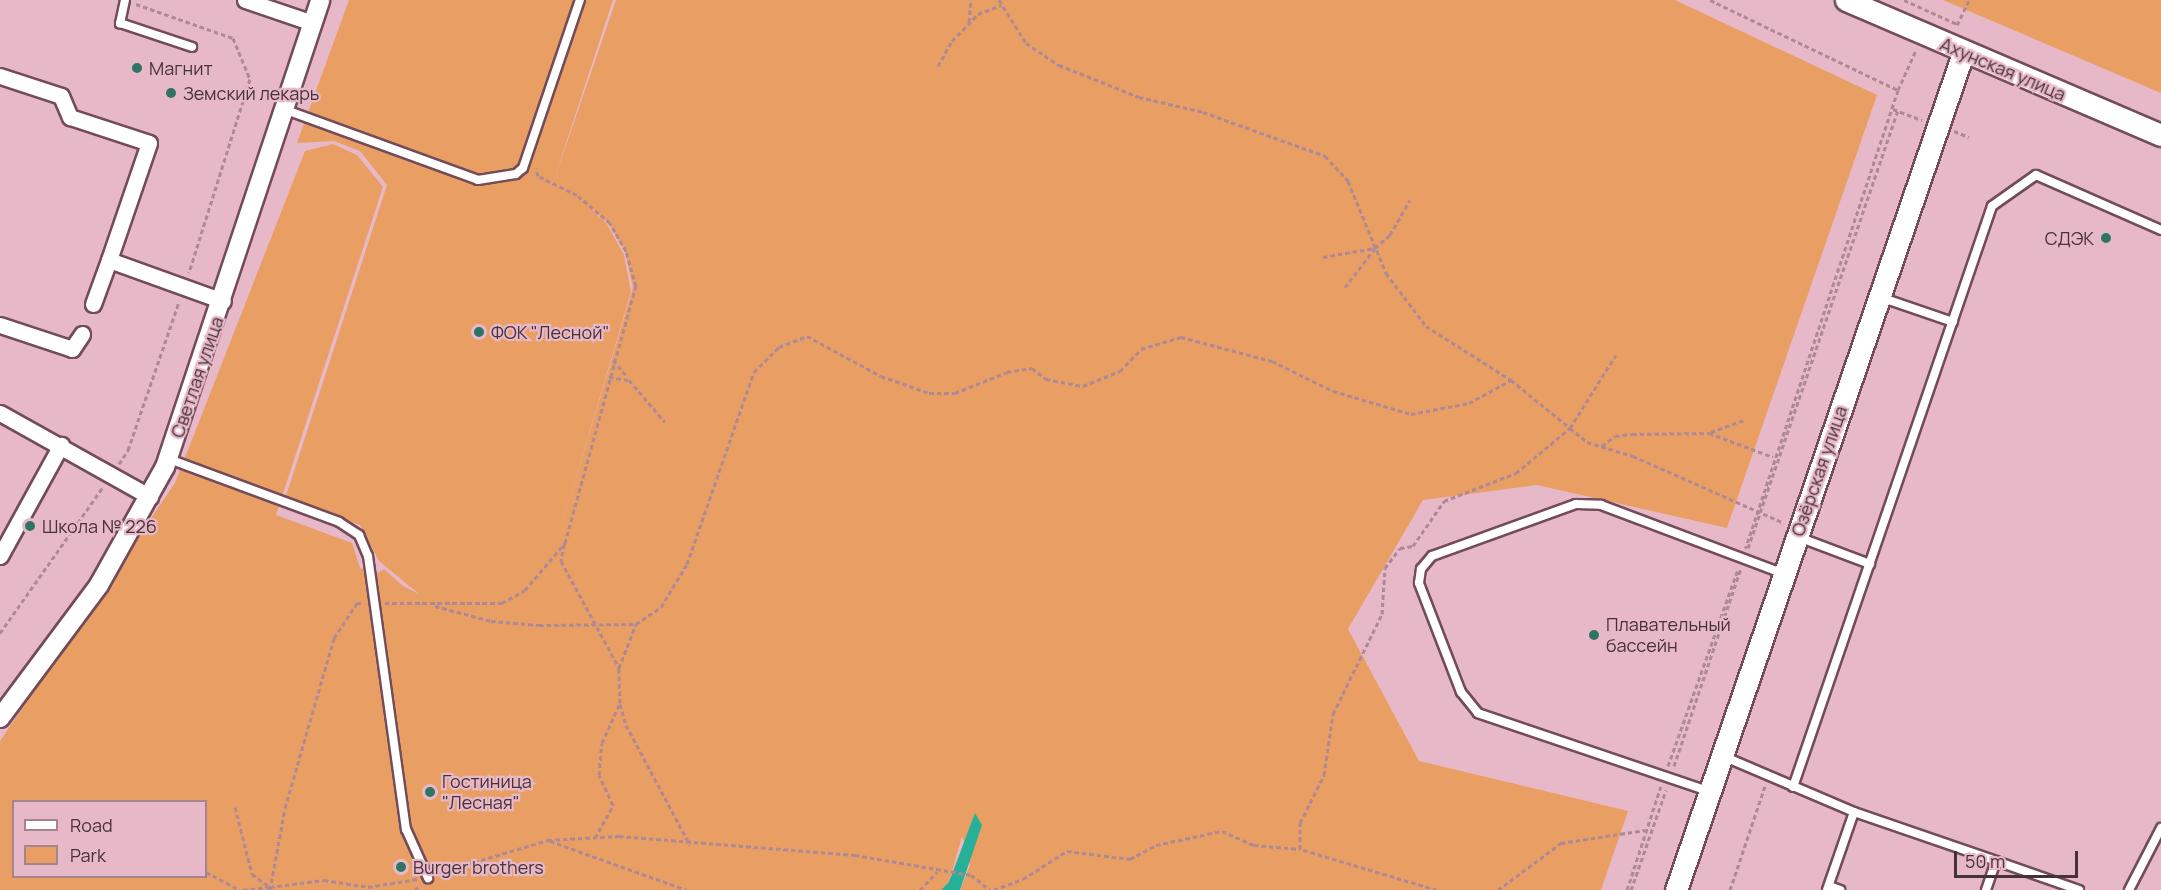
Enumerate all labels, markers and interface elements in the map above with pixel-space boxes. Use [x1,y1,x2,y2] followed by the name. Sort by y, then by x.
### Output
[1937,33,2069,105] street label: Ахунская улица
[149,57,212,79] place label: Магнит
[130,61,144,75] marker: Магнит
[183,82,319,104] place label: Земский лекарь
[164,86,178,100] marker: Земский лекарь
[2045,227,2094,249] place label: СДЭК
[2099,231,2113,245] marker: СДЭК
[166,314,228,440] street label: Светлая улица
[491,321,610,343] place label: ФОК "Лесной"
[472,325,486,339] marker: ФОК "Лесной"
[1787,403,1851,539] street label: Озёрская улица
[42,515,157,537] place label: Школа № 226
[23,519,37,533] marker: Школа № 226
[1606,614,1731,656] place label: Плавательный бассейн
[1587,628,1601,642] marker: Плавательный бассейн
[442,771,532,814] place label: Гостиница "Лесная"
[423,785,437,799] marker: Гостиница "Лесная"
[12,800,207,878] legend
[70,813,113,837] text: Road
[1957,839,2082,877] scale bar
[70,843,106,867] text: Park
[1965,849,2005,873] text: 50 m
[413,856,544,878] place label: Burger brothers
[394,860,408,874] marker: Burger brothers

